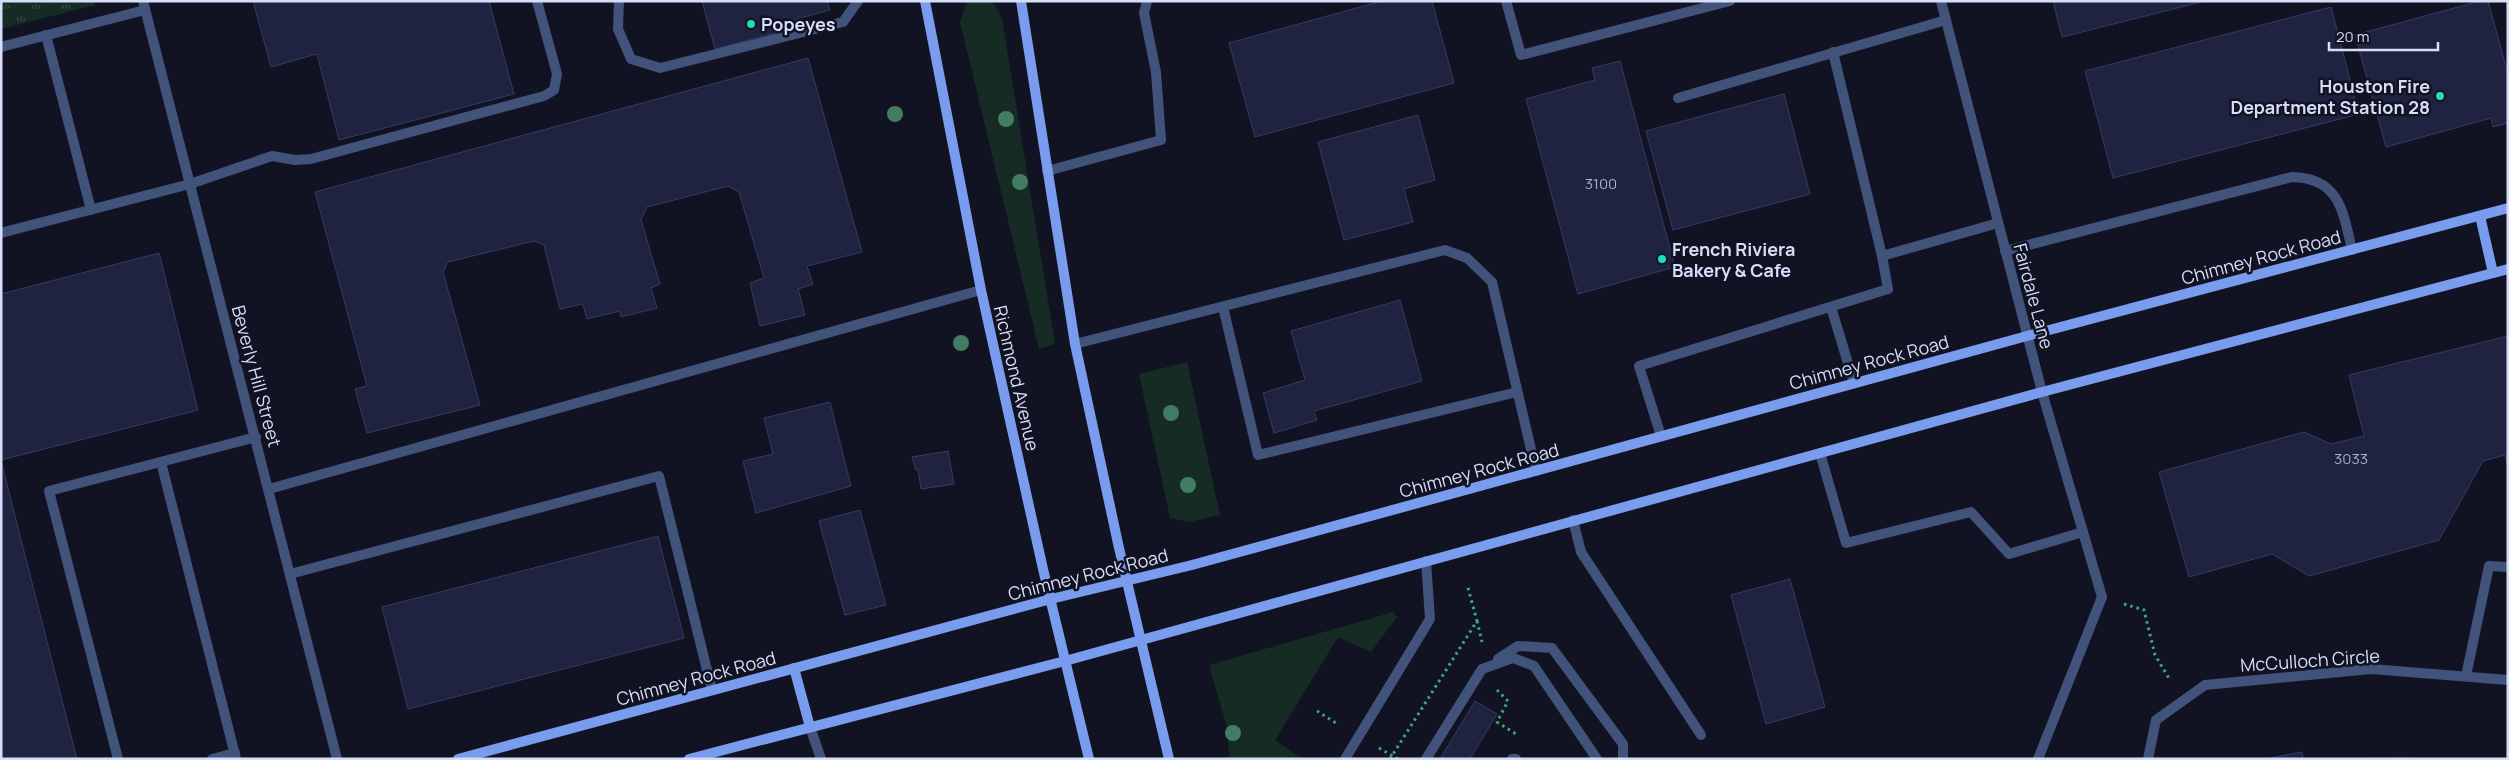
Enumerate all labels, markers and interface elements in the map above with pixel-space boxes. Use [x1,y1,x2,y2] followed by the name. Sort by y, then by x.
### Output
[761,12,836,36] place label: Popeyes
[745,18,757,30] marker: Popeyes
[2329,20,2438,52] scale bar
[2336,26,2369,47] text: 20 m
[2231,74,2430,119] place label: Houston Fire Department Station 28
[2434,90,2446,102] marker: Houston Fire Department Station 28
[1585,173,1617,194] house number: 3100
[2179,224,2343,290] street label: Chimney Rock Road
[1672,237,1795,282] place label: French Riviera Bakery & Cafe
[2008,240,2060,352] street label: Fairdale Lane
[1656,253,1668,265] marker: French Riviera Bakery & Cafe
[227,303,287,449] street label: Beverly Hill Street
[989,303,1045,453] street label: Richmond Avenue
[1787,329,1951,395] street label: Chimney Rock Road
[1397,437,1561,503] street label: Chimney Rock Road
[2334,448,2368,469] house number: 3033
[1005,542,1171,606] street label: Chimney Rock Road
[2239,643,2381,677] street label: McCulloch Circle
[614,645,778,711] street label: Chimney Rock Road

